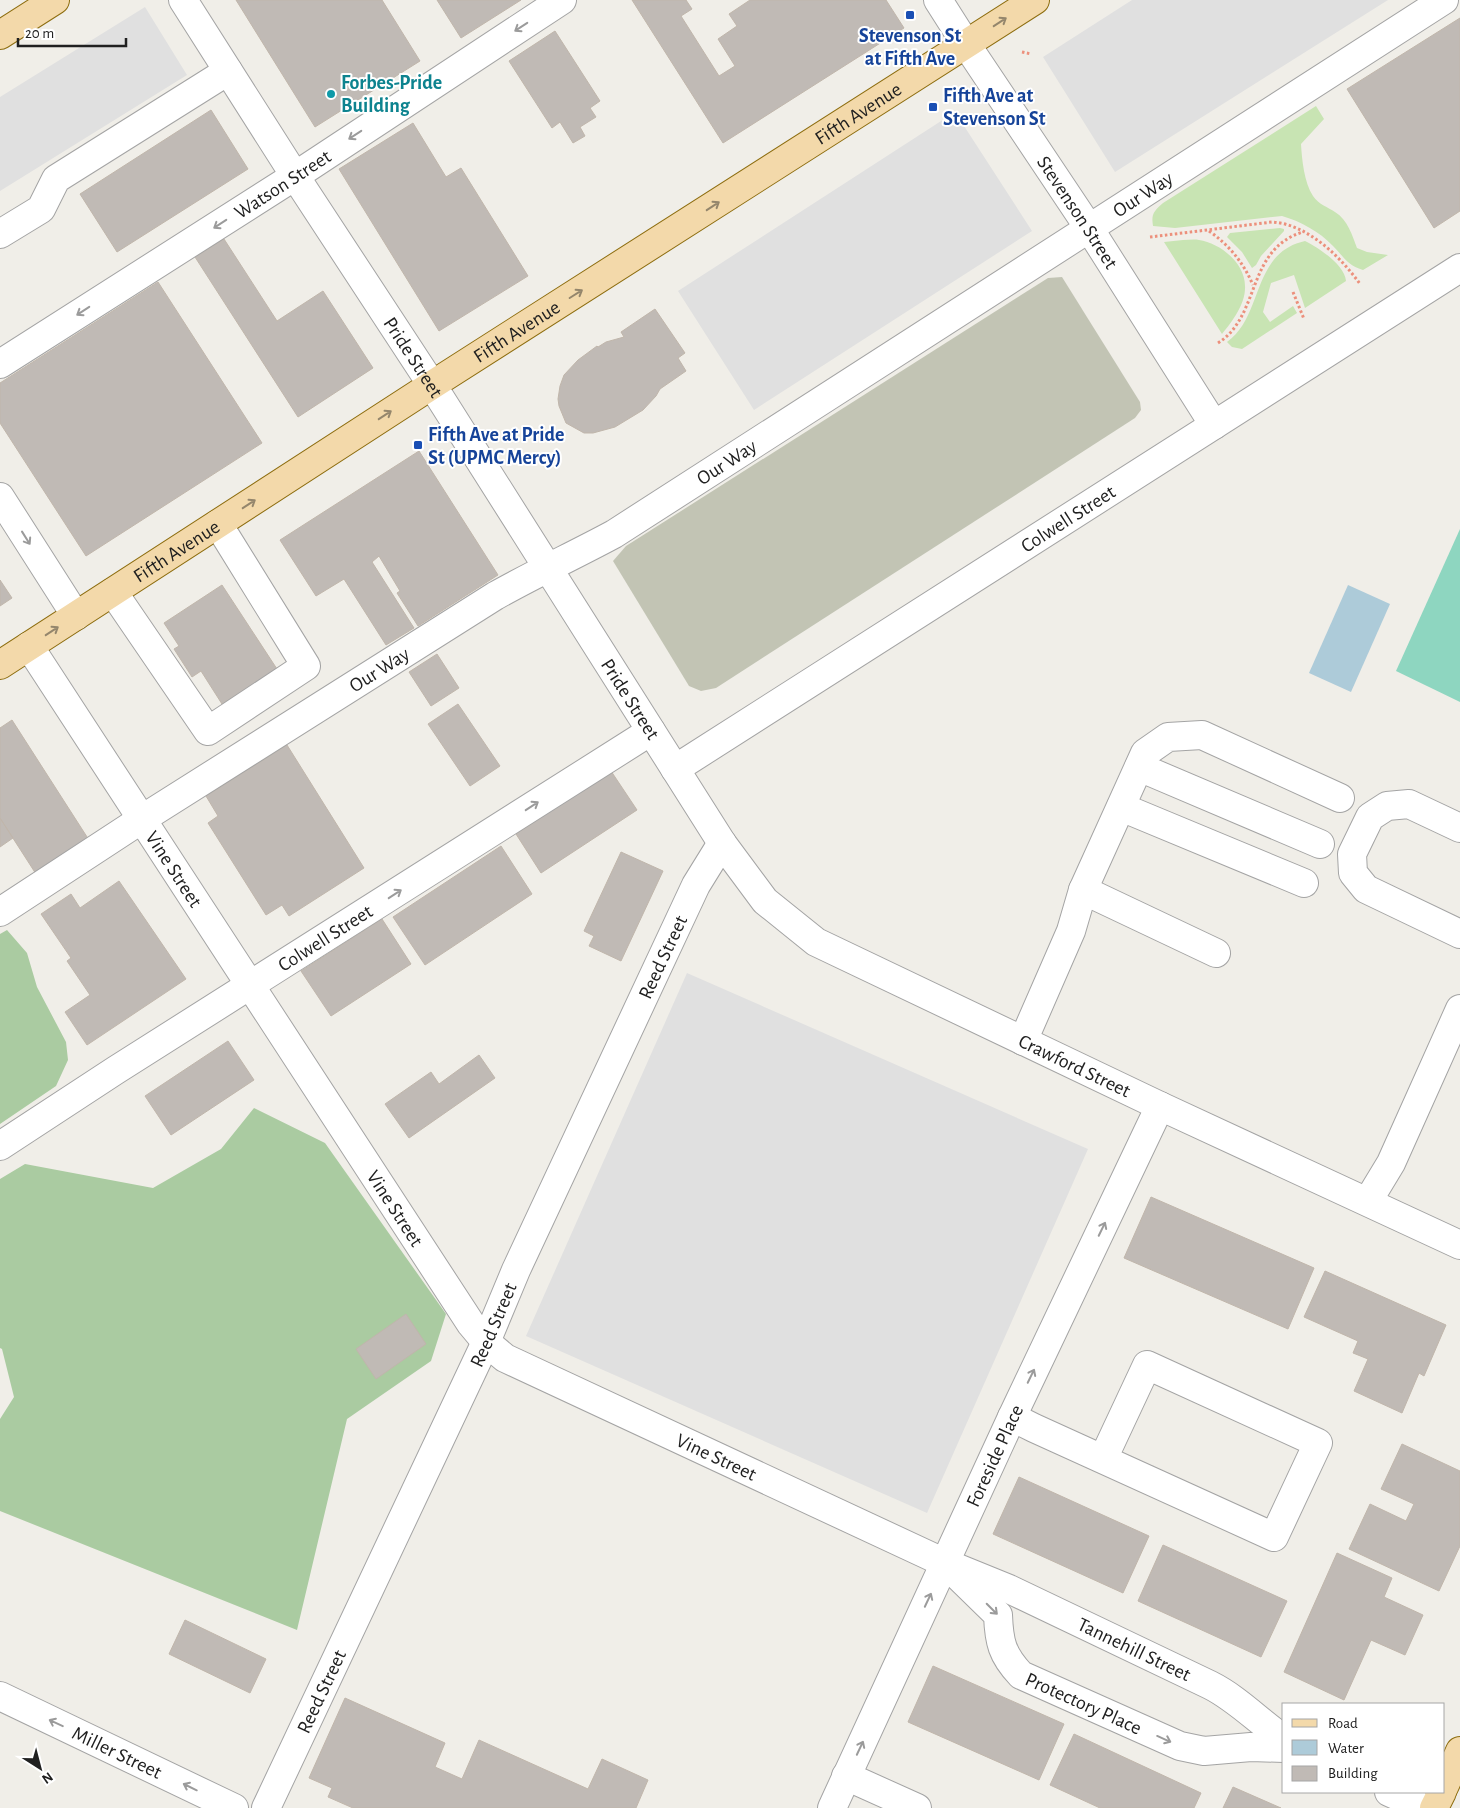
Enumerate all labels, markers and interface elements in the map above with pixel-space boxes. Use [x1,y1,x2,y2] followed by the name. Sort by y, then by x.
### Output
[904,9,916,21] marker: Stevenson St at Fifth Ave
[18,15,125,47] scale bar
[993,17,1007,27] one-way arrow
[514,21,528,32] one-way arrow
[25,26,54,41] text: 20 m
[859,26,961,69] place label: Stevenson St at Fifth Ave
[341,73,442,116] place label: Forbes-Pride Building
[812,79,905,149] street label: Fifth Avenue
[943,86,1046,129] place label: Fifth Ave at Stevenson St
[325,88,337,100] marker: Forbes-Pride Building
[927,101,939,113] marker: Fifth Ave at Stevenson St
[349,130,363,140] one-way arrow
[231,146,335,223] street label: Watson Street
[1033,153,1121,273] street label: Stevenson Street
[1110,168,1177,221] street label: Our Way
[706,201,720,211] one-way arrow
[213,219,227,229] one-way arrow
[569,288,583,298] one-way arrow
[470,297,564,367] street label: Fifth Avenue
[76,306,90,316] one-way arrow
[379,314,446,402] street label: Pride Street
[377,410,391,420] one-way arrow
[428,425,564,468] place label: Fifth Ave at Pride St (UPMC Mercy)
[693,436,761,489] street label: Our Way
[412,439,424,451] marker: Fifth Ave at Pride St (UPMC Mercy)
[1018,481,1120,557] street label: Colwell Street
[241,499,255,509] one-way arrow
[130,517,223,587] street label: Fifth Avenue
[21,530,31,544] one-way arrow
[45,626,59,636] one-way arrow
[346,644,413,696] street label: Our Way
[597,655,663,744] street label: Pride Street
[525,801,539,811] one-way arrow
[142,828,206,911] street label: Vine Street
[388,888,402,899] one-way arrow
[275,901,377,976] street label: Colwell Street
[635,912,692,1002] street label: Reed Street
[1015,1031,1134,1102] street label: Crawford Street
[363,1167,427,1251] street label: Vine Street
[1097,1222,1107,1237] one-way arrow
[467,1279,521,1370] street label: Reed Street
[1027,1369,1037,1384] one-way arrow
[963,1402,1027,1510] street label: Foreside Place
[673,1430,760,1485] street label: Vine Street
[923,1593,933,1608] one-way arrow
[986,1603,998,1615] one-way arrow
[1074,1614,1194,1686] street label: Tannehill Street
[294,1646,350,1737] street label: Reed Street
[1022,1669,1145,1739] street label: Protectory Place
[1282,1703,1445,1793] legend
[1328,1716,1358,1731] text: Road
[49,1717,64,1727] one-way arrow
[69,1723,165,1783] street label: Miller Street
[1156,1735,1171,1744] one-way arrow
[855,1741,865,1756] one-way arrow
[1328,1741,1364,1756] text: Water
[15,1743,65,1793] north arrow
[1328,1766,1378,1781] text: Building
[39,1769,55,1786] text: N
[183,1782,198,1791] one-way arrow

